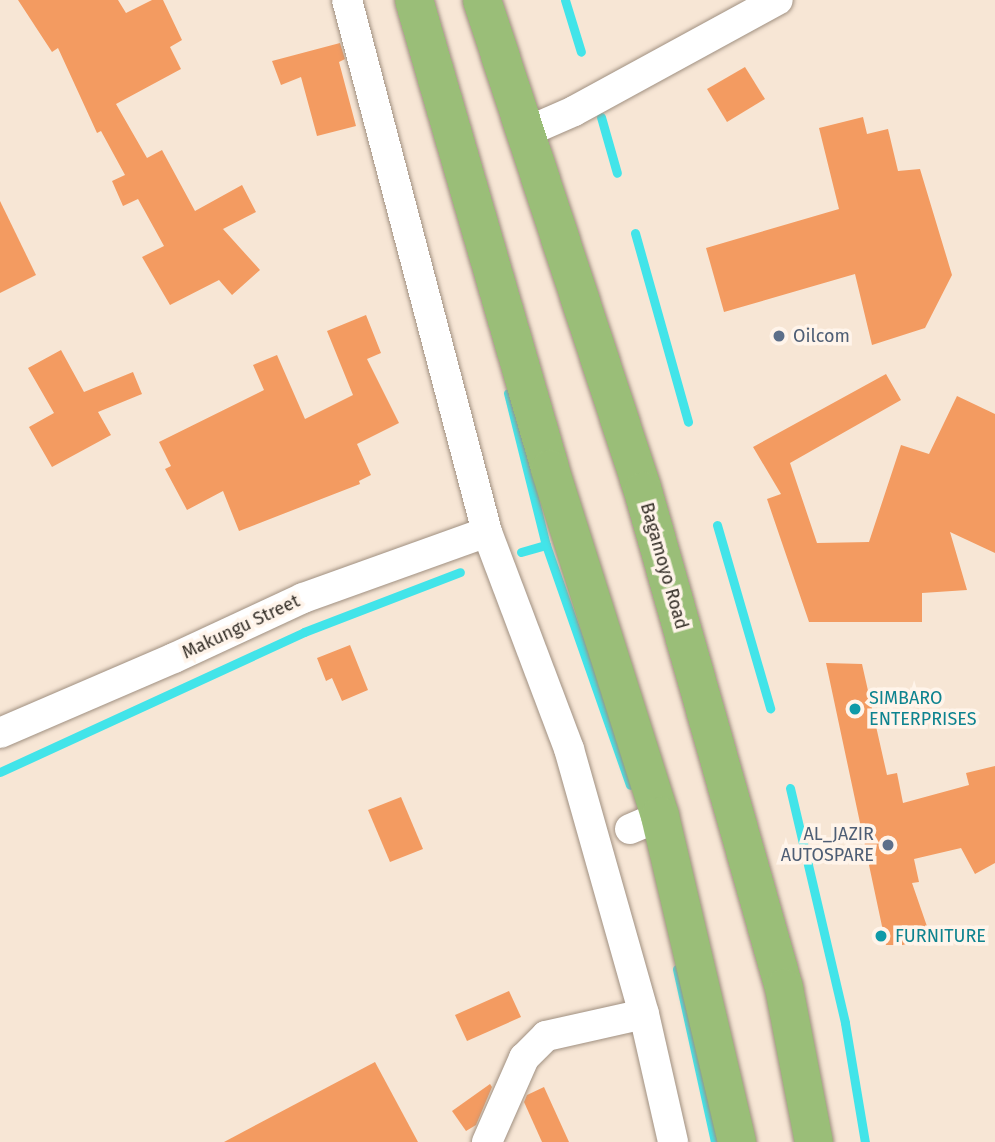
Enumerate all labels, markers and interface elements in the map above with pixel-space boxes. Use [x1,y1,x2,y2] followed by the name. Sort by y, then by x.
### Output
[793,325,850,347] place label: Oilcom
[771,328,787,344] marker: Oilcom
[636,500,692,632] street label: Bagamoyo Road
[179,590,303,664] street label: Makungu Street
[869,688,976,730] place label: SIMBARO ENTERPRISES
[847,701,863,717] marker: SIMBARO ENTERPRISES
[781,824,874,866] place label: AL_JAZIR AUTOSPARE
[880,837,896,853] marker: AL_JAZIR AUTOSPARE
[895,925,986,947] place label: FURNITURE
[873,928,889,944] marker: FURNITURE

